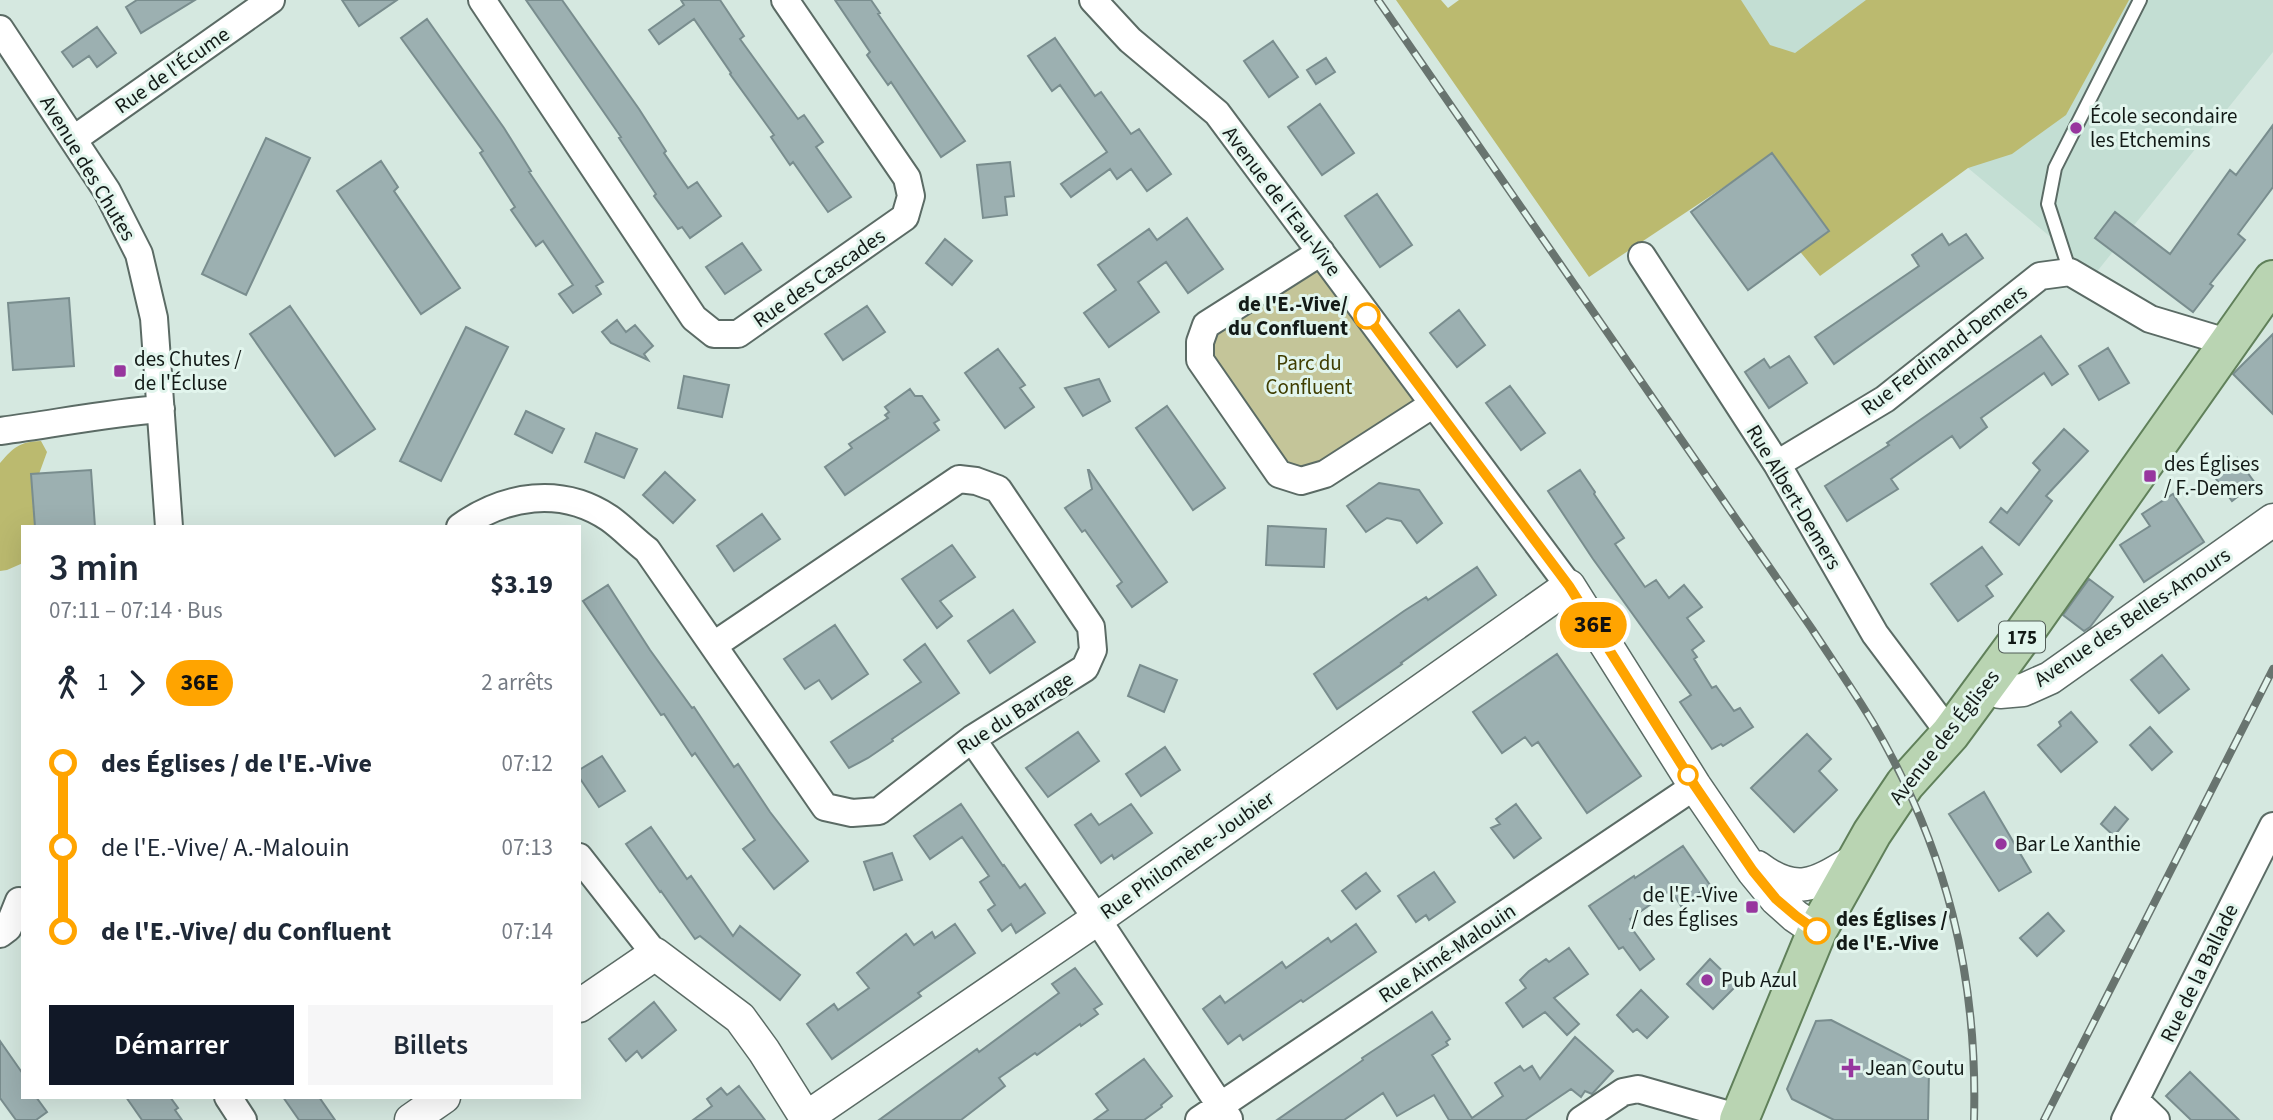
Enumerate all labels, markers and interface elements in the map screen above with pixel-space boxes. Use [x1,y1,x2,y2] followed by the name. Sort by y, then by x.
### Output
[108,19,236,121] street label: Rue de l'Écume
[33,90,143,247] street label: Avenue des Chutes
[2090,101,2237,155] place label: École secondaire les Etchemins
[1216,120,1348,282] street label: Avenue de l'Eau-Vive
[2068,120,2084,136] marker: École secondaire les Etchemins
[747,221,891,335] street label: Rue des Cascades
[1855,277,2034,423] street label: Rue Ferdinand-Demers
[1228,289,1348,343] place label: de l'E.-Vive/ du Confluent
[1354,303,1380,329] marker: de l'E.-Vive/ du Confluent
[134,344,242,398] place label: des Chutes / de l'Écluse
[1266,348,1352,402] park label: Parc du Confluent
[112,363,128,379] marker: des Chutes / de l'Écluse
[1739,419,1849,575] street label: Rue Albert-Demers
[2164,449,2264,503] place label: des Églises / F.-Demers
[2142,468,2158,484] marker: des Églises / F.-Demers
[2028,540,2236,694] street label: Avenue des Belles-Amours
[49,541,139,595] text: 3 min
[490,566,553,603] text: $3.19
[49,594,223,627] text: 07:11 – 07:14 · Bus
[1553,602,1633,648] line badge: 36E
[1574,607,1612,642] text: 36E
[1999,622,2045,652] road number: 175
[1882,663,2006,811] street label: Avenue des Églises
[49,664,87,702] icon: walk
[118,664,156,702] icon: forward
[951,664,1079,762] street label: Rue du Barrage
[180,665,219,700] text: 36E
[97,666,108,699] text: 1
[481,666,553,699] text: 2 arrêts
[101,745,372,782] text: des Églises / de l'E.-Vive
[502,747,553,780] text: 07:12
[1678,765,1698,785] unlabelled marker
[1094,783,1281,927] street label: Rue Philomène-Joubier
[101,829,350,866] text: de l'E.-Vive/ A.-Malouin
[2015,829,2141,859] place label: Bar Le Xanthie
[502,831,553,864] text: 07:13
[1993,836,2009,852] marker: Bar Le Xanthie
[1631,880,1738,934] place label: de l'E.-Vive / des Églises
[1372,896,1522,1010] street label: Rue Aimé-Malouin
[1744,899,1760,915] marker: de l'E.-Vive / des Églises
[2152,899,2246,1047] street label: Rue de la Ballade
[1836,904,1948,958] place label: des Églises / de l'E.-Vive
[101,913,391,950] text: de l'E.-Vive/ du Confluent
[502,915,553,948] text: 07:14
[1804,918,1830,944] marker: des Églises / de l'E.-Vive
[1721,965,1797,995] place label: Pub Azul
[1699,972,1715,988] marker: Pub Azul
[49,1005,294,1085] button: Démarrer
[308,1005,553,1085] button: Billets
[1865,1053,1965,1083] place label: Jean Coutu
[1843,1060,1859,1076] marker: Jean Coutu

